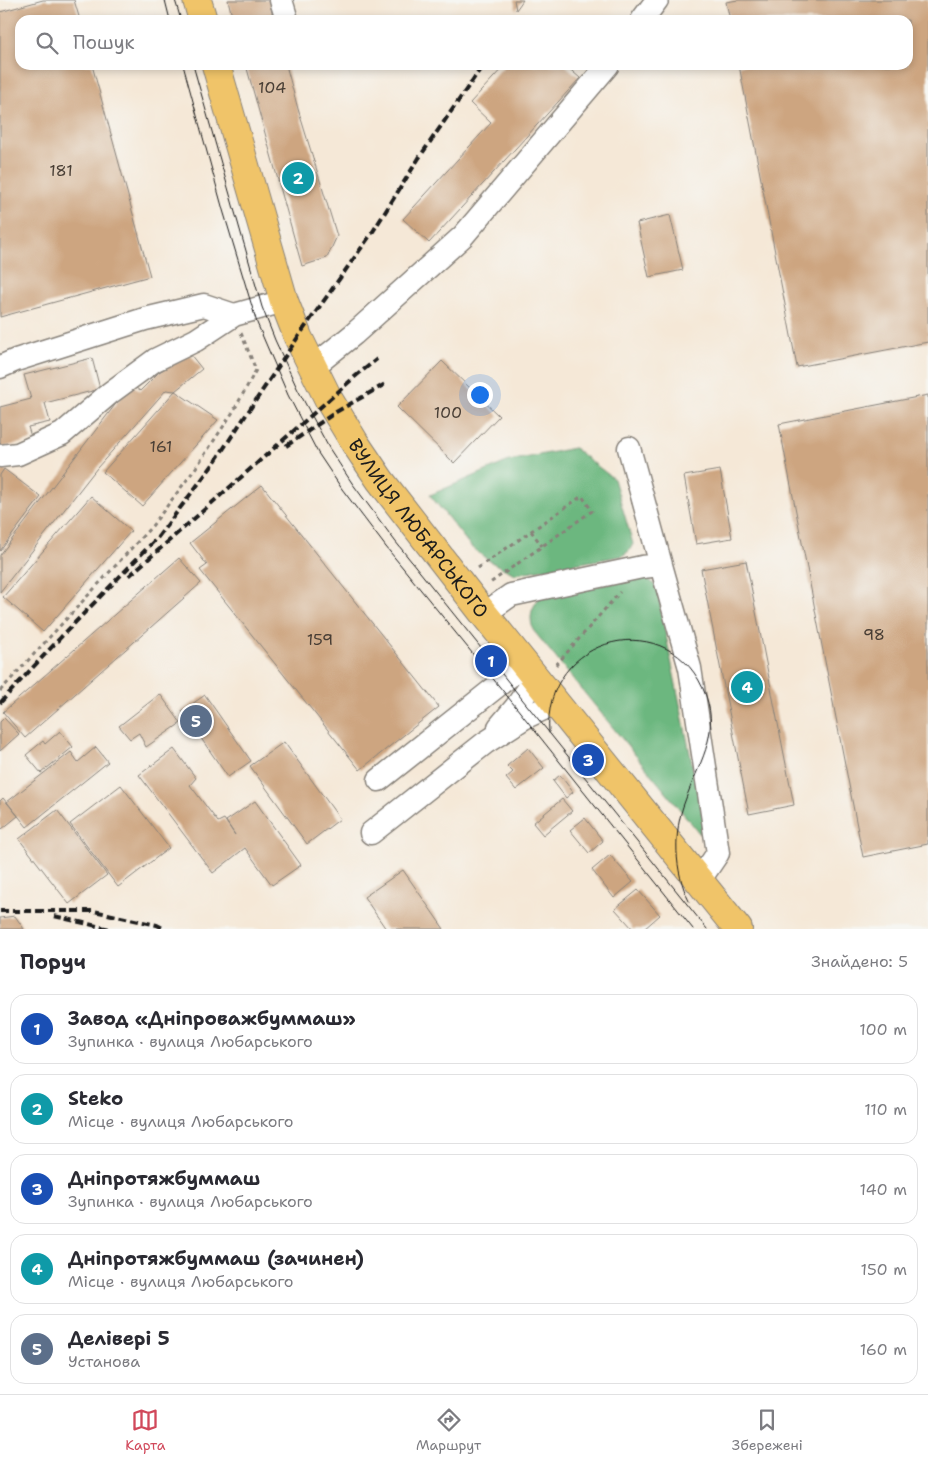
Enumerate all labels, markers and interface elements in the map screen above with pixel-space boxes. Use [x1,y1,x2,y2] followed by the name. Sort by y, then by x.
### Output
[15,15,913,70] search box
[33,29,61,57] icon: search
[73,30,135,55] text: Пошук
[258,77,286,98] house number: 104
[282,159,314,197] pin: 2
[49,160,73,181] house number: 181
[467,382,493,408] your location
[434,402,462,423] house number: 100
[343,434,495,623] street label: ВУЛИЦЯ ЛЮБАРСЬКОГО
[150,436,172,457] house number: 161
[863,624,885,645] house number: 98
[307,629,333,650] house number: 159
[475,642,507,680] pin: 1
[731,668,763,706] pin: 4
[180,702,212,740] pin: 5
[572,741,604,779] pin: 3
[20,948,86,976] text: Поруч
[811,951,908,972] text: Знайдено: 5
[68,1006,356,1031] text: Завод «Дніпроважбуммаш»
[33,1019,41,1040] text: 1
[859,1019,907,1040] text: 100 m
[68,1031,313,1052] text: Зупинка · вулиця Любарського
[68,1086,123,1111] text: Steko
[31,1099,43,1120] text: 2
[864,1099,907,1120] text: 110 m
[68,1111,294,1132] text: Місце · вулиця Любарського
[68,1166,260,1191] text: Дніпротяжбуммаш
[31,1179,43,1200] text: 3
[860,1179,907,1200] text: 140 m
[68,1191,313,1212] text: Зупинка · вулиця Любарського
[68,1246,364,1271] text: Дніпротяжбуммаш (зачинен)
[31,1259,43,1280] text: 4
[860,1259,907,1280] text: 150 m
[68,1271,294,1292] text: Місце · вулиця Любарського
[68,1326,170,1351] text: Делівері 5
[32,1339,42,1360] text: 5
[860,1339,907,1360] text: 160 m
[68,1351,140,1372] text: Установа
[125,1406,165,1454] tab: Карта
[416,1406,481,1454] tab: Маршрут
[732,1406,803,1454] tab: Збережені

